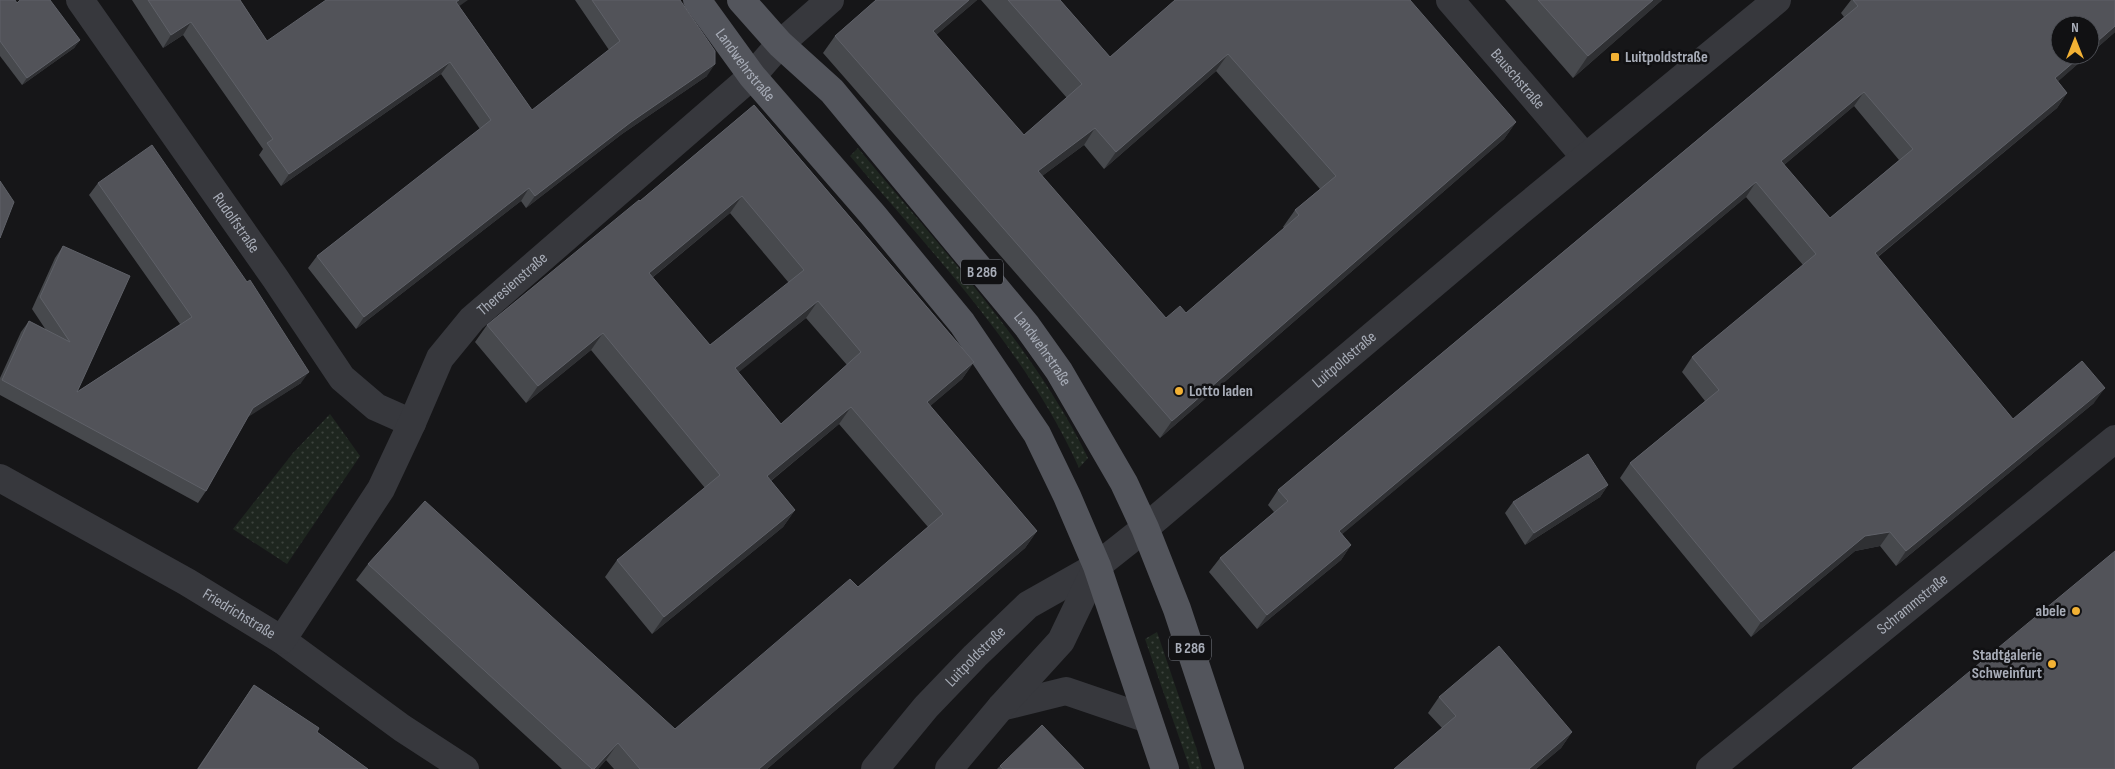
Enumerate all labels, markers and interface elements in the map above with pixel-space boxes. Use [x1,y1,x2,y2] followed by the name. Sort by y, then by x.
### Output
[2050,15,2100,65] north arrow
[2071,19,2079,36] text: N
[711,25,779,105] street label: Landwehrstraße
[1487,45,1549,113] street label: Bauschstraße
[1625,48,1708,67] place label: Luitpoldstraße
[1609,51,1621,63] marker: Luitpoldstraße
[209,189,264,257] street label: Rudolfstraße
[473,248,551,320] street label: Theresienstraße
[961,260,1003,284] road number: B 286
[1010,308,1075,389] street label: Landwehrstraße
[1309,327,1380,392] street label: Luitpoldstraße
[1189,382,1253,401] place label: Lotto laden
[1173,385,1185,397] marker: Lotto laden
[1873,570,1951,639] street label: Schrammstraße
[199,584,279,643] street label: Friedrichstraße
[2036,602,2066,621] place label: abele
[2070,605,2082,617] marker: abele
[941,622,1010,691] street label: Luitpoldstraße
[1169,636,1211,660] road number: B 286
[1972,646,2042,683] place label: Stadtgalerie Schweinfurt
[2046,658,2058,670] marker: Stadtgalerie Schweinfurt

